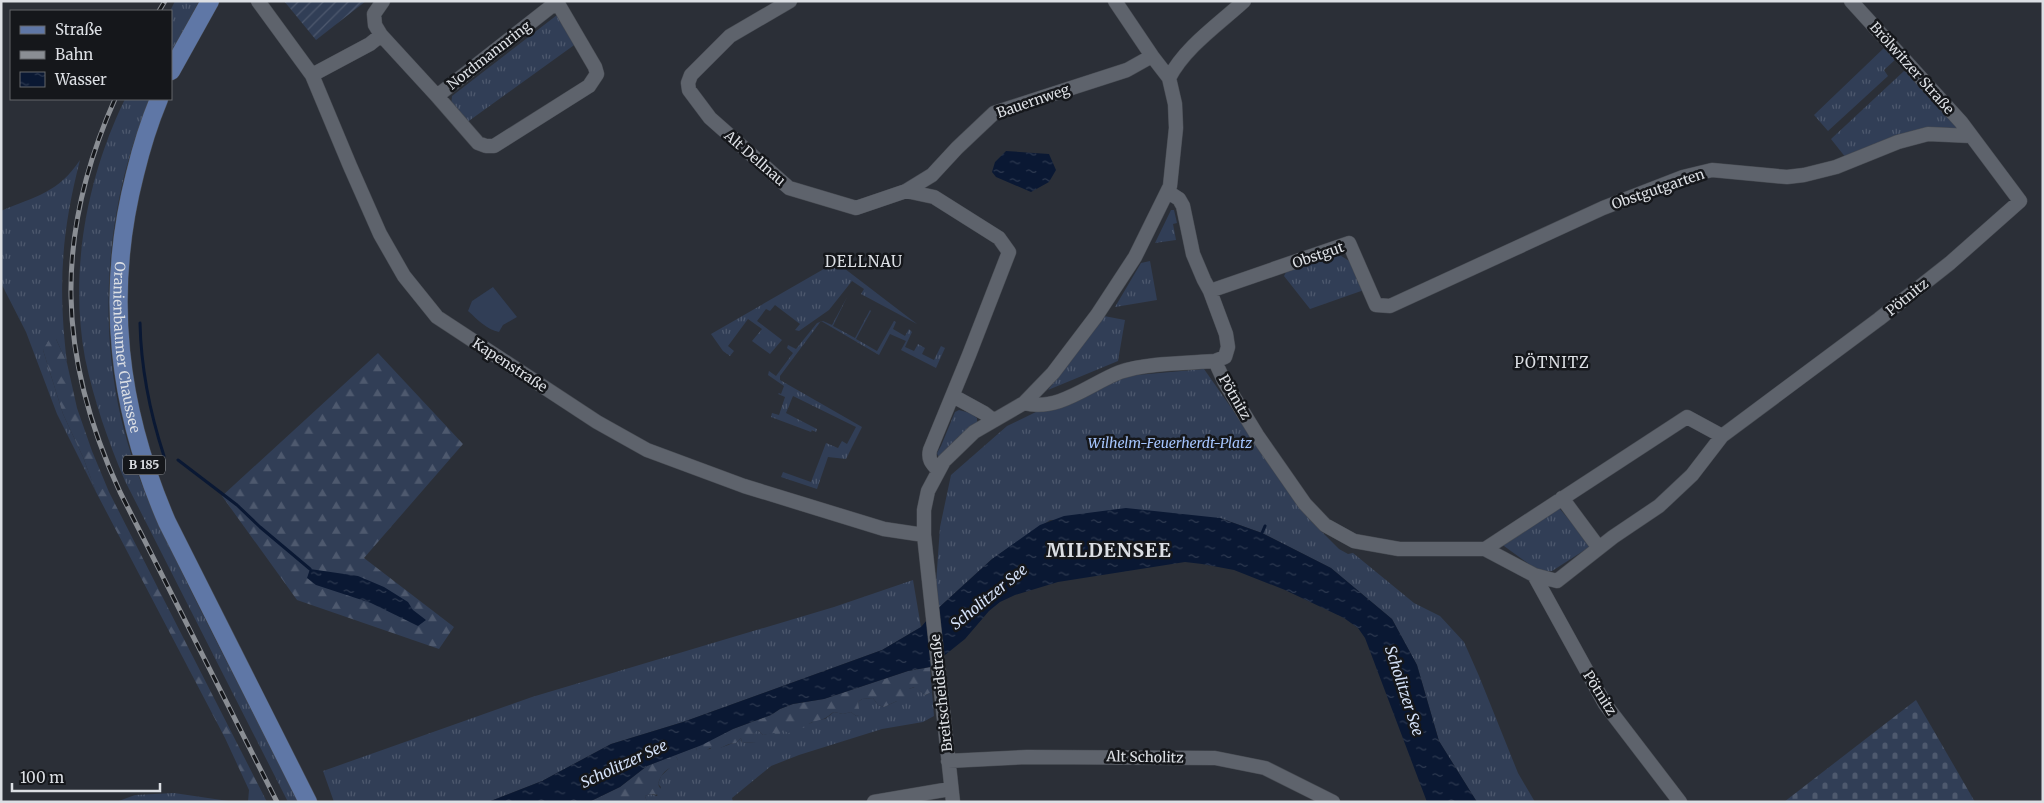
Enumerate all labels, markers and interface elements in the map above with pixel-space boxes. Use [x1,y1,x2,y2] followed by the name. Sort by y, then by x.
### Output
[10,10,172,100] legend
[443,16,535,93] street label: Nordmannring
[1866,18,1958,118] street label: Brölwitzer Straße
[55,20,102,39] text: Straße
[55,45,93,64] text: Bahn
[54,70,107,89] text: Wasser
[994,80,1072,122] street label: Bauernweg
[720,126,789,190] street label: Alt Dellnau
[1609,165,1707,213] street label: Obstgutgarten
[1290,238,1347,272] street label: Obstgut
[825,252,903,271] district label: DELLNAU
[110,261,145,435] street label: Oranienbaumer Chaussee
[1882,274,1932,320] street label: Pötnitz
[469,334,551,396] street label: Kapenstraße
[1514,352,1590,372] district label: PÖTNITZ
[1215,371,1255,423] street label: Pötnitz
[1088,434,1253,452] park label: Wilhelm-Feuerherdt-Platz
[123,456,165,474] road number: B 185
[1046,538,1172,562] district label: MILDENSEE
[946,560,1031,633] water label: Scholitzer See
[926,633,956,753] street label: Breitscheidstraße
[1381,643,1428,739] water label: Scholitzer See
[1579,667,1621,719] street label: Pötnitz
[577,735,671,792] water label: Scholitzer See
[1105,747,1184,767] street label: Alt Scholitz
[12,760,160,792] scale bar
[20,768,64,787] text: 100 m

